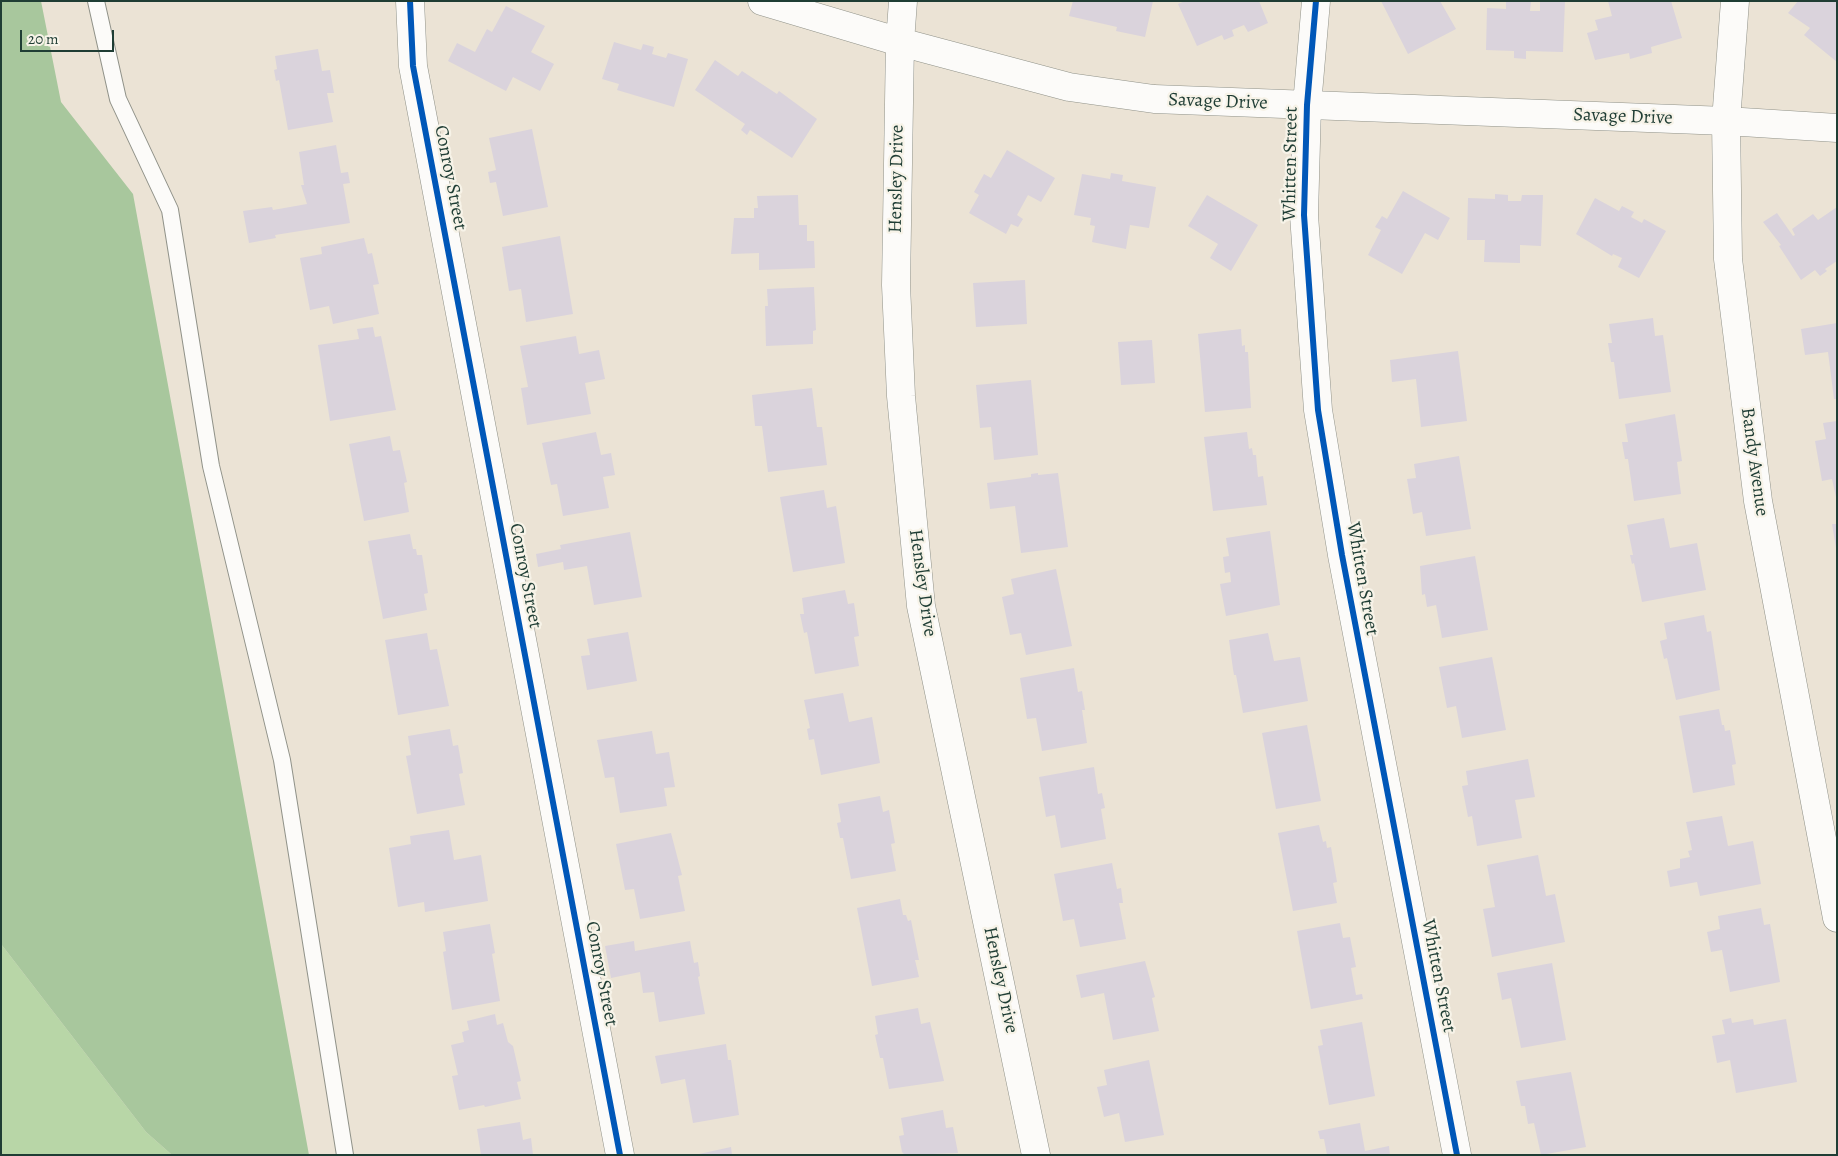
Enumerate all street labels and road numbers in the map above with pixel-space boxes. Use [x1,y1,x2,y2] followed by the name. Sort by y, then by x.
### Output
[1168,89,1268,115] street label: Savage Drive
[1573,104,1673,130] street label: Savage Drive
[1279,106,1303,222] street label: Whitten Street
[429,124,471,232] street label: Conroy Street
[885,125,909,233] street label: Hensley Drive
[1735,406,1773,518] street label: Bandy Avenue
[1341,520,1383,638] street label: Whitten Street
[504,522,546,630] street label: Conroy Street
[903,528,941,638] street label: Hensley Drive
[1416,917,1460,1035] street label: Whitten Street
[580,920,622,1028] street label: Conroy Street
[978,925,1022,1035] street label: Hensley Drive

